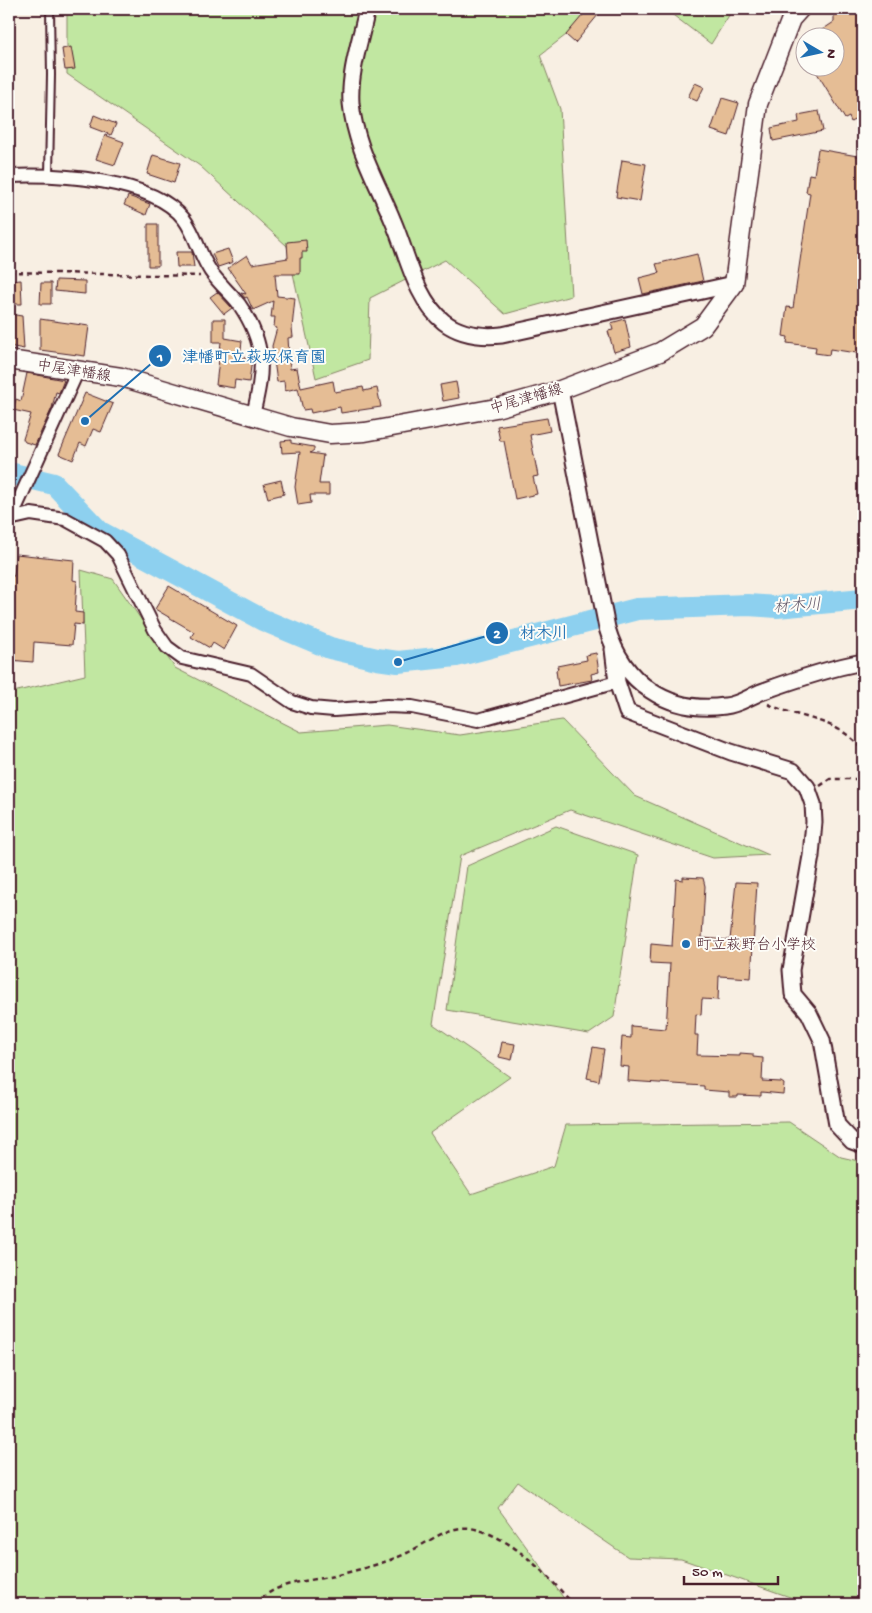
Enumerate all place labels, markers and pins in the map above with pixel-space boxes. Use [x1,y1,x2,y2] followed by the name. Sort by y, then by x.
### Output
[147,341,336,372] callout: 津幡町立萩坂保育園
[485,617,578,648] callout: 材木川
[696,936,816,955] place label: 町立萩野台小学校
[680,938,692,950] marker: 町立萩野台小学校

